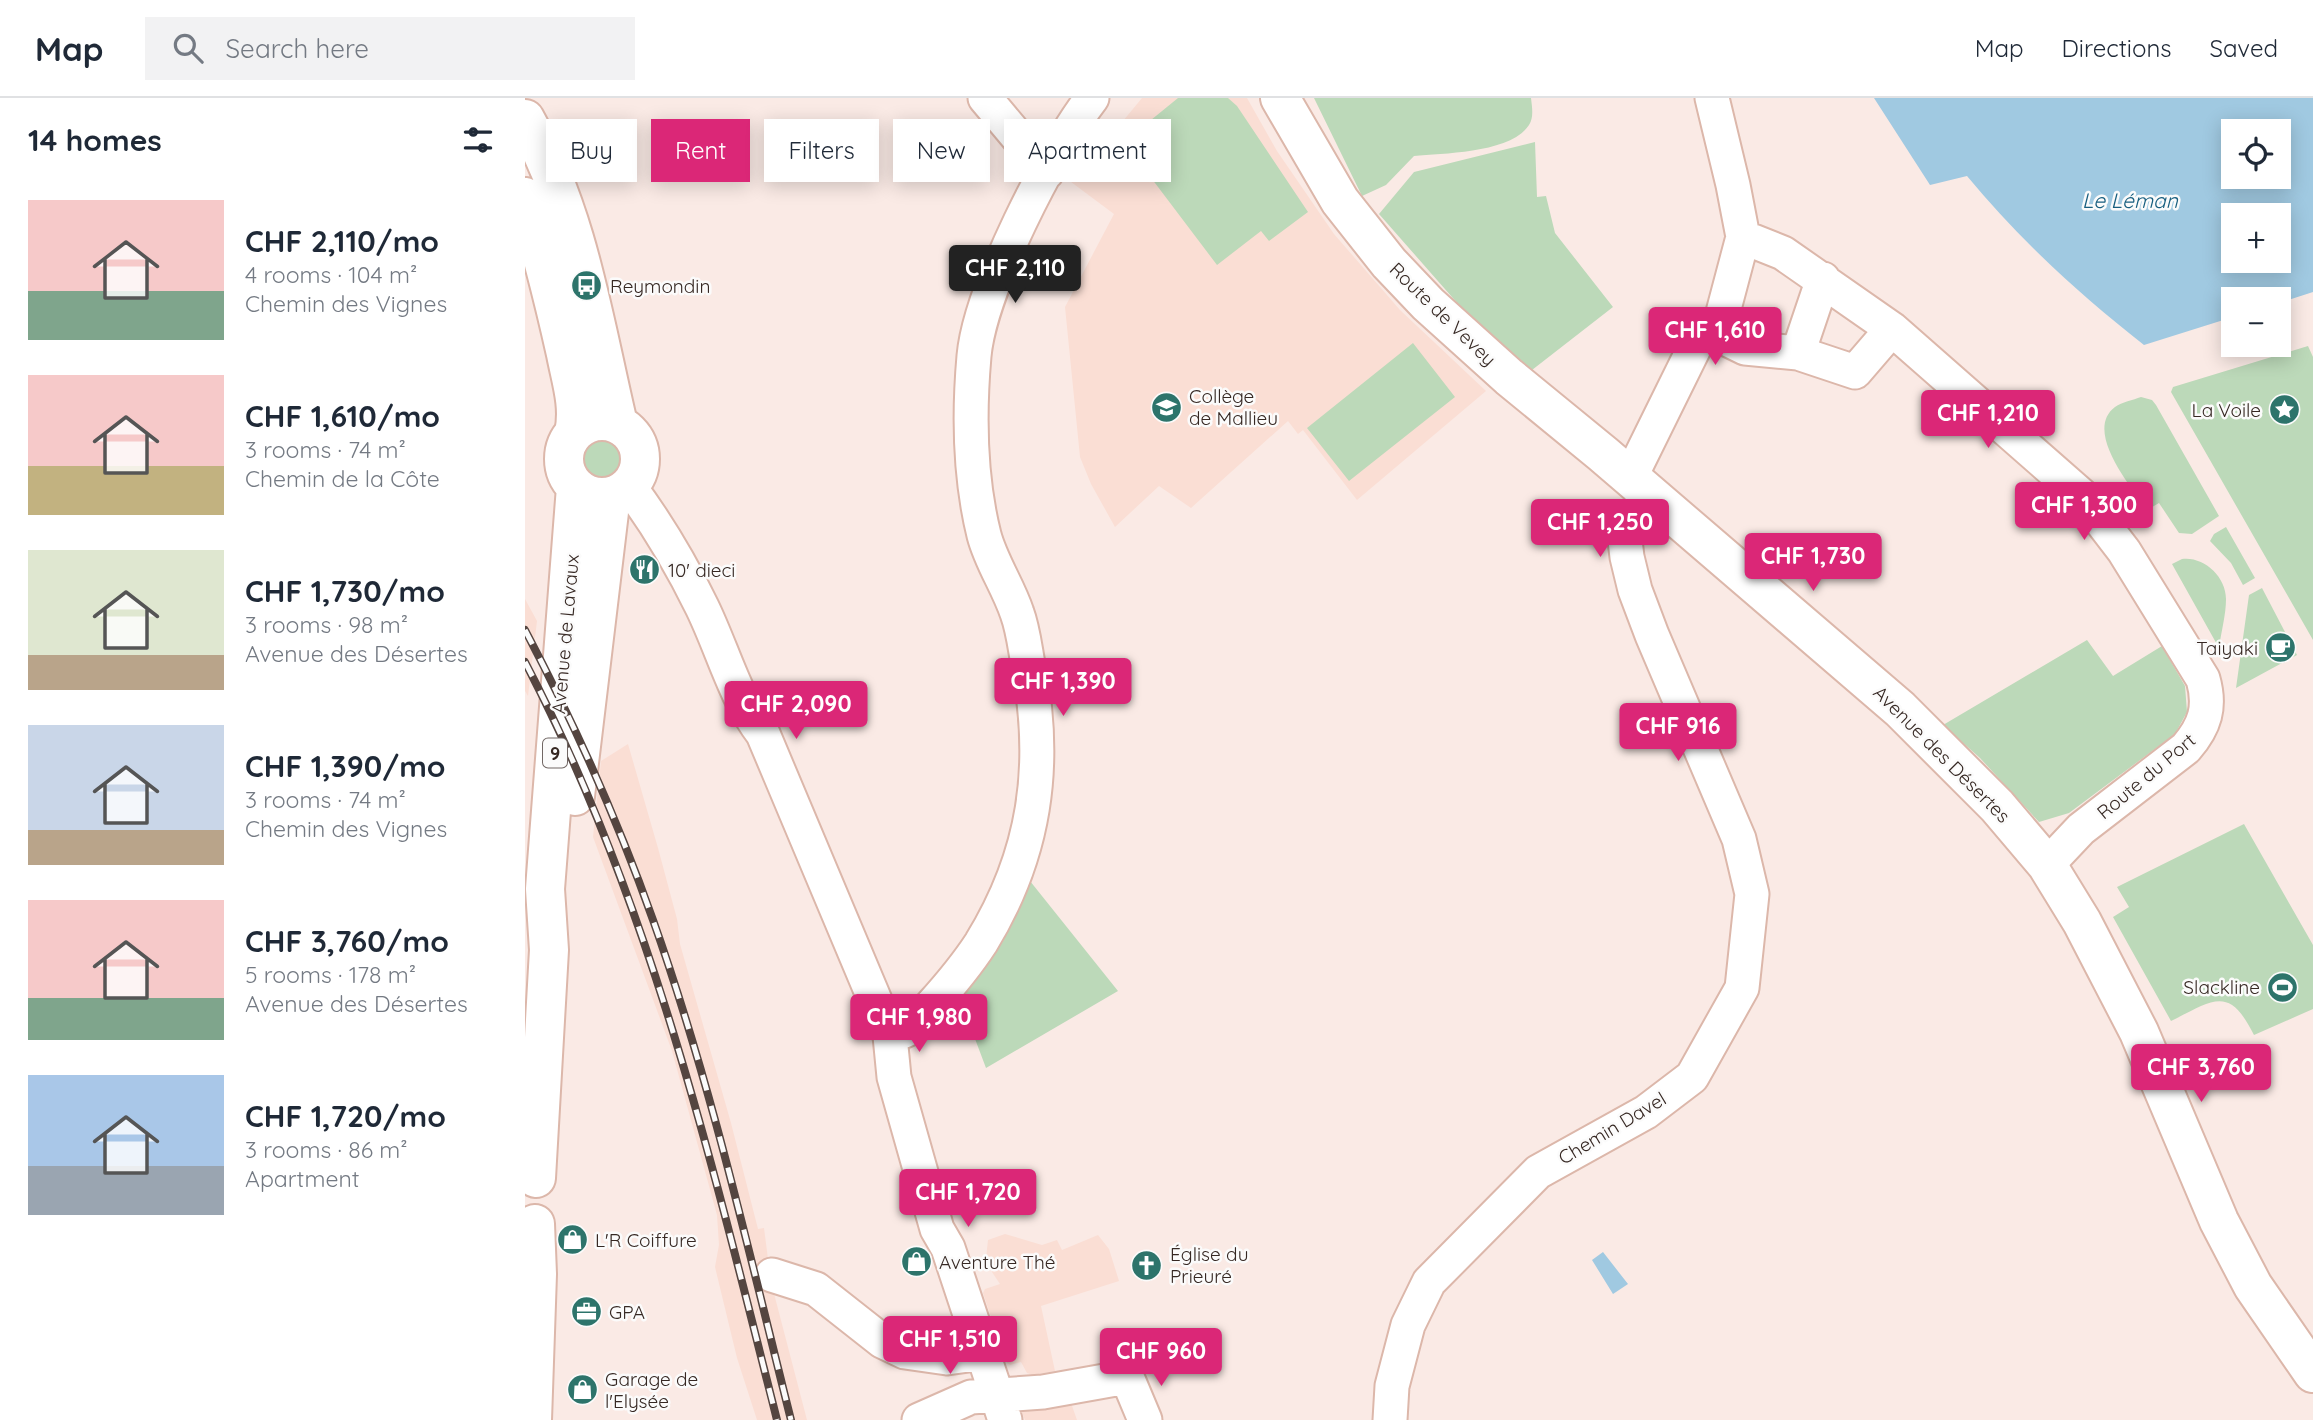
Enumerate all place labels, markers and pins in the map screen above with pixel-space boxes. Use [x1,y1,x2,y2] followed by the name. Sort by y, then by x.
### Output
[935,246,1095,305] pin: CHF 2,110
[570,269,604,303] bus stop icon: Reymondin
[610,274,710,298] place label: Reymondin
[1635,308,1795,367] pin: CHF 1,610
[1189,384,1278,430] place label: Collège de Mallieu
[1149,390,1183,424] school or university icon: Collège de Mallieu
[1908,390,2068,450] pin: CHF 1,210
[2267,393,2301,427] place icon: La Voile
[2192,398,2261,422] place label: La Voile
[2004,482,2164,542] pin: CHF 1,300
[1520,500,1680,559] pin: CHF 1,250
[1733,533,1893,593] pin: CHF 1,730
[628,553,662,587] restaurant icon: 10' dieci
[668,558,735,582] place label: 10' dieci
[2264,631,2298,665] cafe icon: Taiyaki
[2196,636,2258,660] place label: Taiyaki
[983,658,1143,718] pin: CHF 1,390
[716,682,876,741] pin: CHF 2,090
[1613,704,1743,763] pin: CHF 916
[2266,970,2300,1004] sports icon: Slackline
[2183,975,2260,999] place label: Slackline
[839,995,999,1054] pin: CHF 1,980
[2121,1044,2281,1104] pin: CHF 3,760
[888,1170,1048,1229] pin: CHF 1,720
[555,1223,589,1257] shop icon: L'R Coiffure
[595,1228,697,1252] place label: L'R Coiffure
[1170,1242,1249,1288] place label: Église du Prieuré
[899,1245,933,1279] shop icon: Aventure Thé
[1130,1248,1164,1282] church icon: Église du Prieuré
[939,1250,1056,1274] place label: Aventure Thé
[569,1295,603,1329] office icon: GPA
[609,1300,645,1324] place label: GPA
[870,1316,1030,1376] pin: CHF 1,510
[1096,1328,1226,1388] pin: CHF 960
[605,1367,698,1413] place label: Garage de l'Elysée
[565,1373,599,1407] shop icon: Garage de l'Elysée

